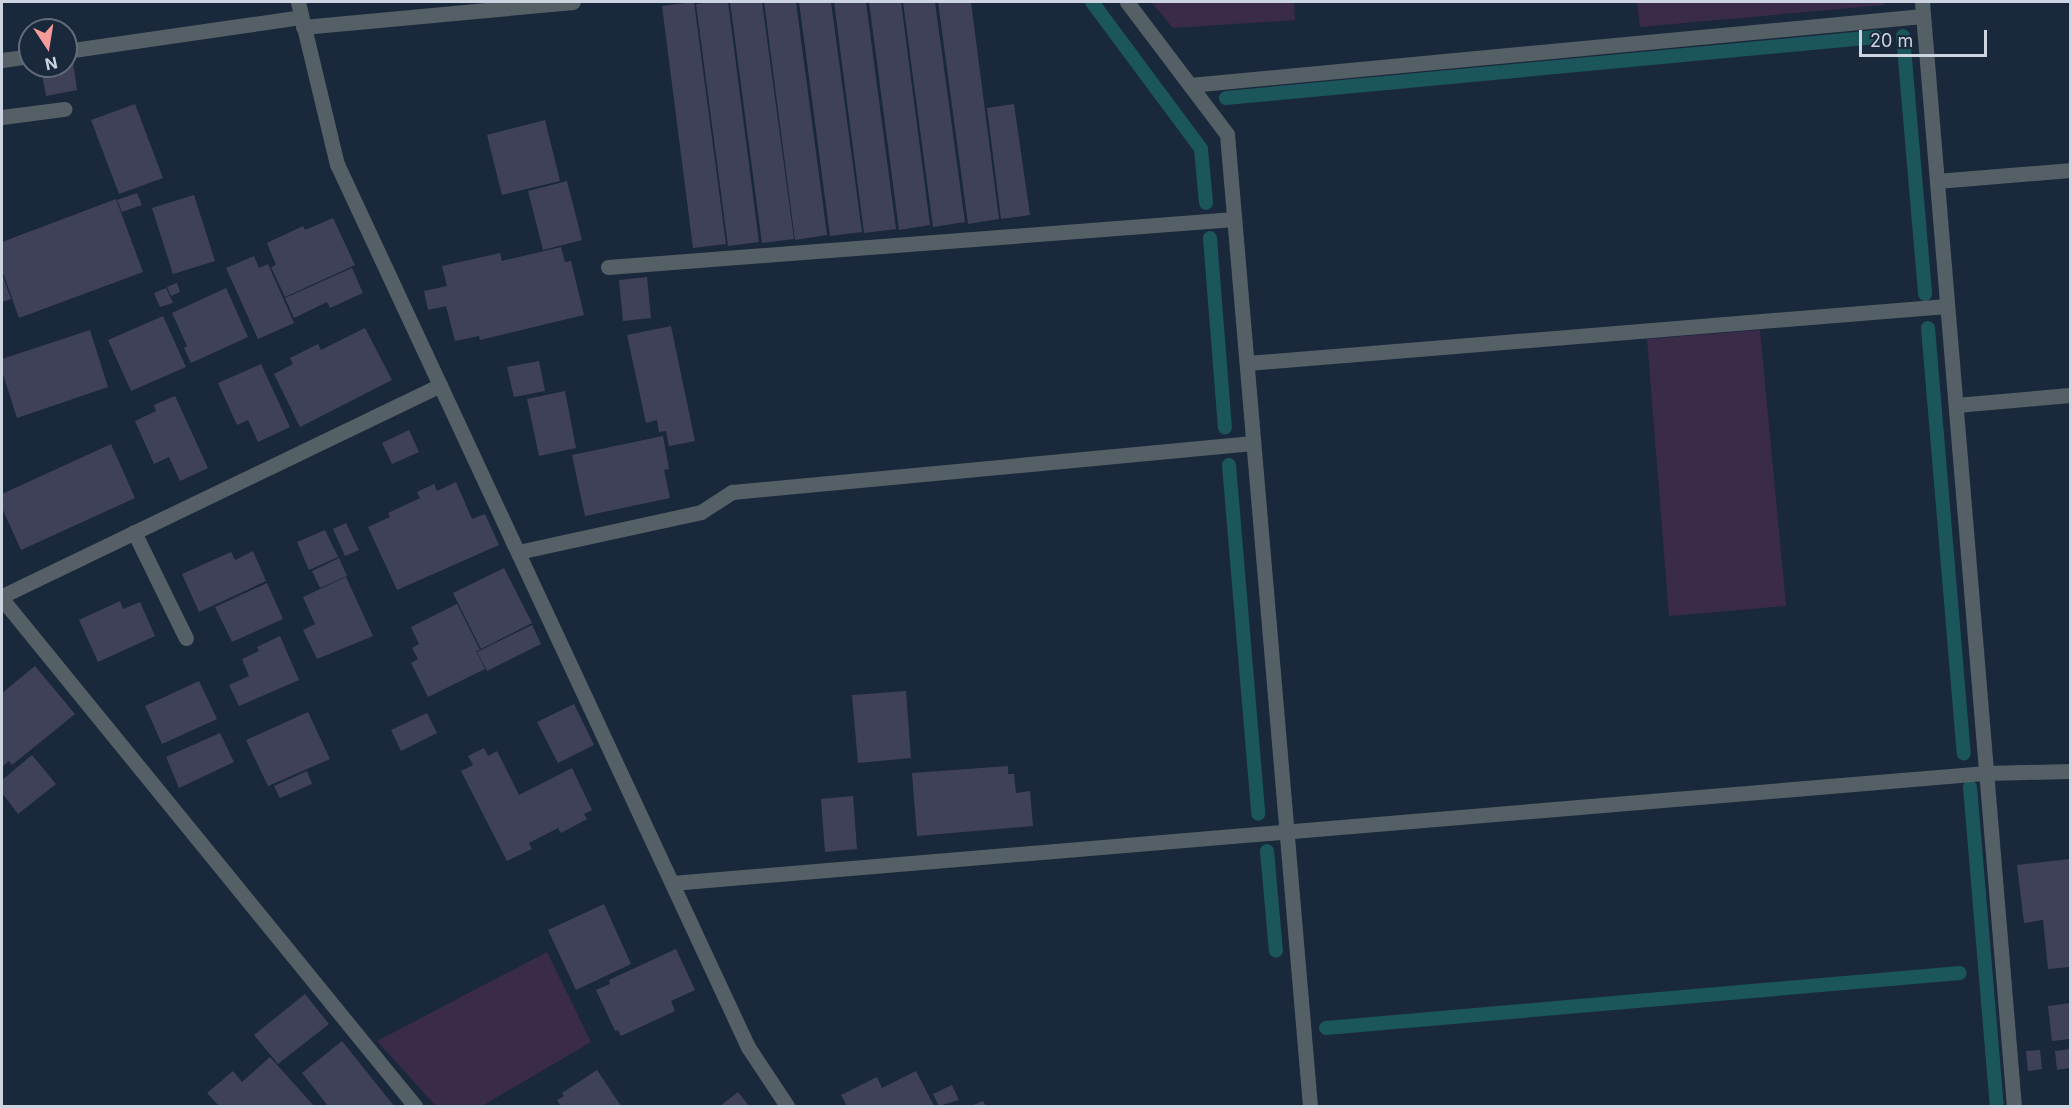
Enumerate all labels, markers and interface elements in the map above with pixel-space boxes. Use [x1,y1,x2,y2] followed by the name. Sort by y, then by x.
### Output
[18,18,78,78] north arrow
[1862,18,1990,56] scale bar
[1870,30,1913,51] text: 20 m
[43,53,59,75] text: N

